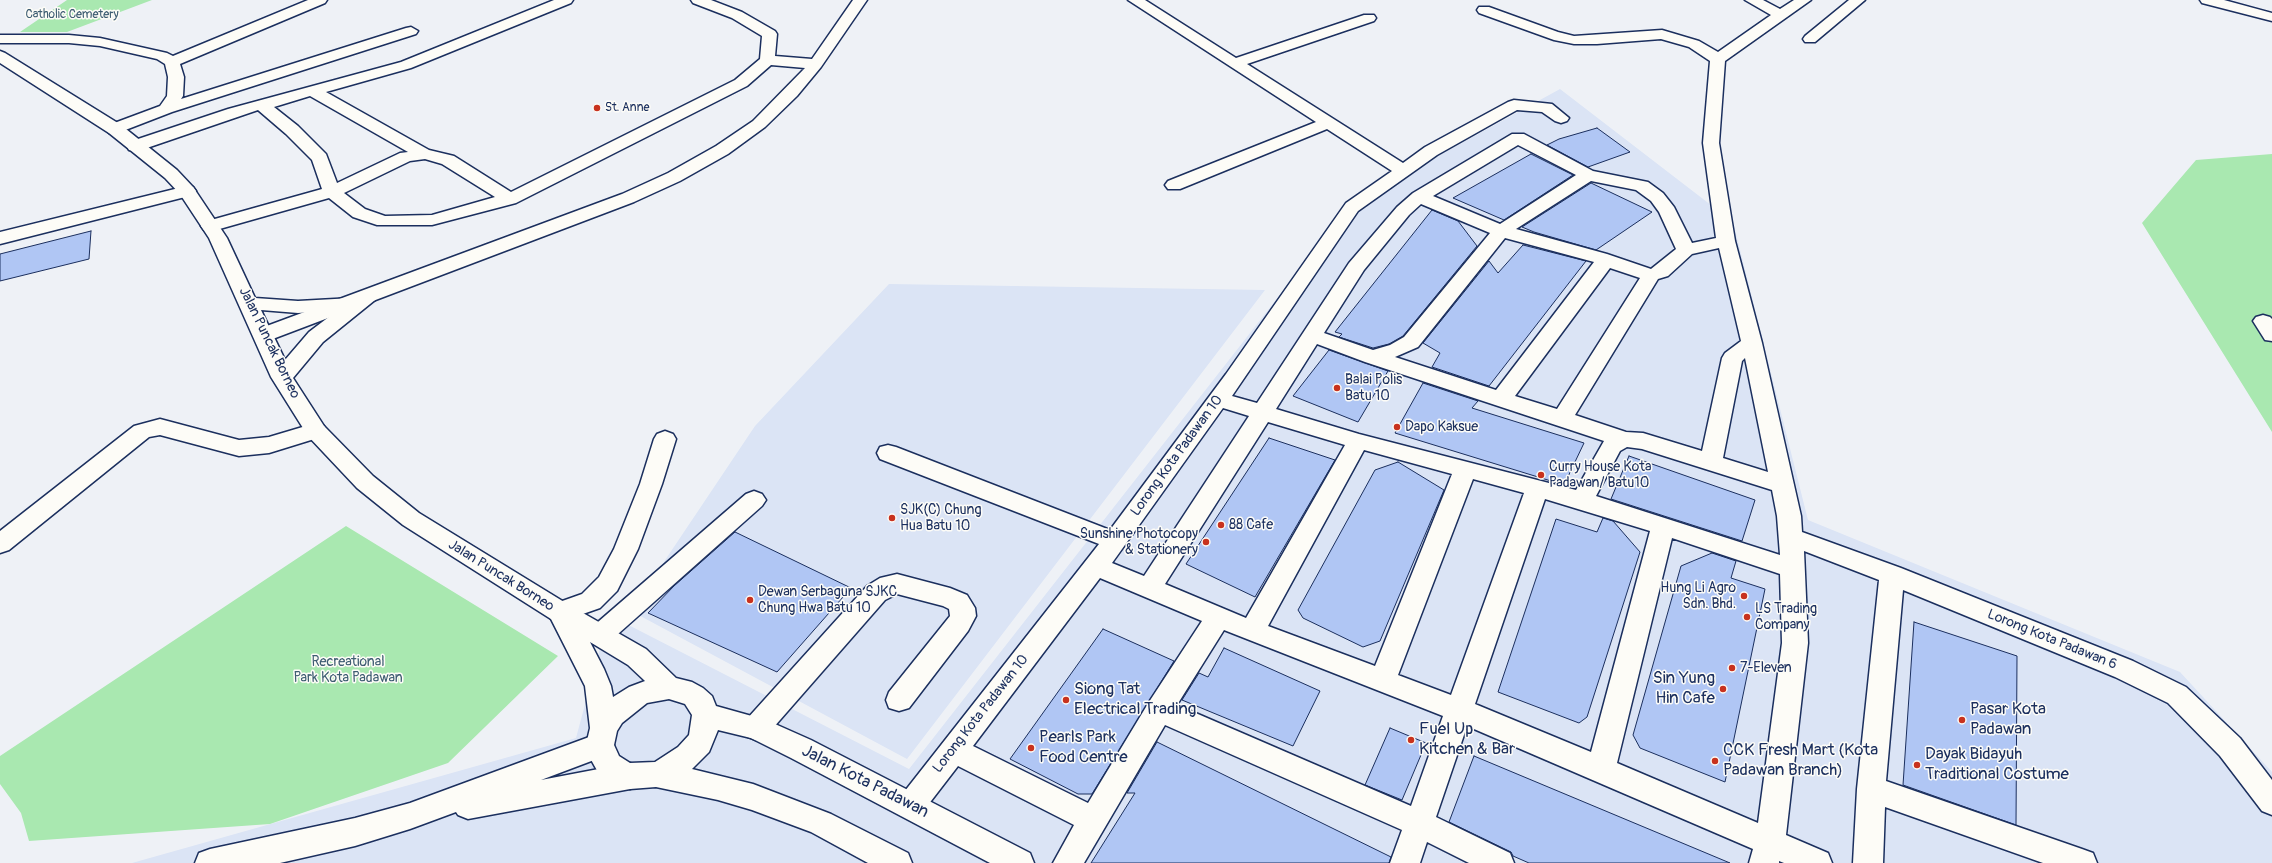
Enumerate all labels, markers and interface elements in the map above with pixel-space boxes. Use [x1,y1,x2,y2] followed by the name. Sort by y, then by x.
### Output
[25,8,119,22] park label: Catholic Cemetery
[605,101,649,115] place label: St. Anne
[592,103,602,113] marker: St. Anne
[235,285,303,401] street label: Jalan Puncak Borneo
[1345,372,1402,404] place label: Balai Polis Batu 10
[1332,383,1342,393] marker: Balai Polis Batu 10
[1128,392,1226,520] street label: Lorong Kota Padawan 10
[1405,419,1478,435] place label: Dapo Kaksue
[1392,422,1402,432] marker: Dapo Kaksue
[1549,459,1651,492] place label: Curry House Kota Padawan/ Batu10
[1536,470,1546,480] marker: Curry House Kota Padawan/ Batu10
[900,502,982,534] place label: SJK(C) Chung Hua Batu 10
[887,513,897,523] marker: SJK(C) Chung Hua Batu 10
[1229,517,1273,533] place label: 88 Cafe
[1216,520,1226,530] marker: 88 Cafe
[1080,526,1198,558] place label: Sunshine Photocopy & Stationery
[445,537,557,615] street label: Jalan Puncak Borneo
[1201,537,1211,547] marker: Sunshine Photocopy & Stationery
[1660,580,1736,612] place label: Hung Li Agro Sdn. Bhd.
[758,584,897,616] place label: Dewan Serbaguna SJKC Chung Hwa Batu 10
[1739,591,1749,601] marker: Hung Li Agro Sdn. Bhd.
[745,595,755,605] marker: Dewan Serbaguna SJKC Chung Hwa Batu 10
[1755,601,1817,634] place label: LS Trading Company
[1985,606,2119,674] street label: Lorong Kota Padawan 6
[1742,612,1752,622] marker: LS Trading Company
[930,652,1032,776] street label: Lorong Kota Padawan 10
[293,654,403,686] park label: Recreational Park Kota Padawan
[1740,660,1792,676] place label: 7-Eleven
[1727,663,1737,673] marker: 7-Eleven
[1653,669,1715,709] place label: Sin Yung Hin Cafe
[1074,680,1196,720] place label: Siong Tat Electrical Trading
[1718,684,1728,694] marker: Sin Yung Hin Cafe
[1061,695,1071,705] marker: Siong Tat Electrical Trading
[1970,700,2046,740] place label: Pasar Kota Padawan
[1957,715,1967,725] marker: Pasar Kota Padawan
[1419,720,1515,760] place label: Fuel Up Kitchen & Bar
[1039,728,1128,768] place label: Pearls Park Food Centre
[1406,735,1416,745] marker: Fuel Up Kitchen & Bar
[798,741,932,823] street label: Jalan Kota Padawan
[1723,741,1878,781] place label: CCK Fresh Mart (Kota Padawan Branch)
[1026,743,1036,753] marker: Pearls Park Food Centre
[1925,745,2069,785] place label: Dayak Bidayuh Traditional Costume
[1710,756,1720,766] marker: CCK Fresh Mart (Kota Padawan Branch)
[1912,760,1922,770] marker: Dayak Bidayuh Traditional Costume

